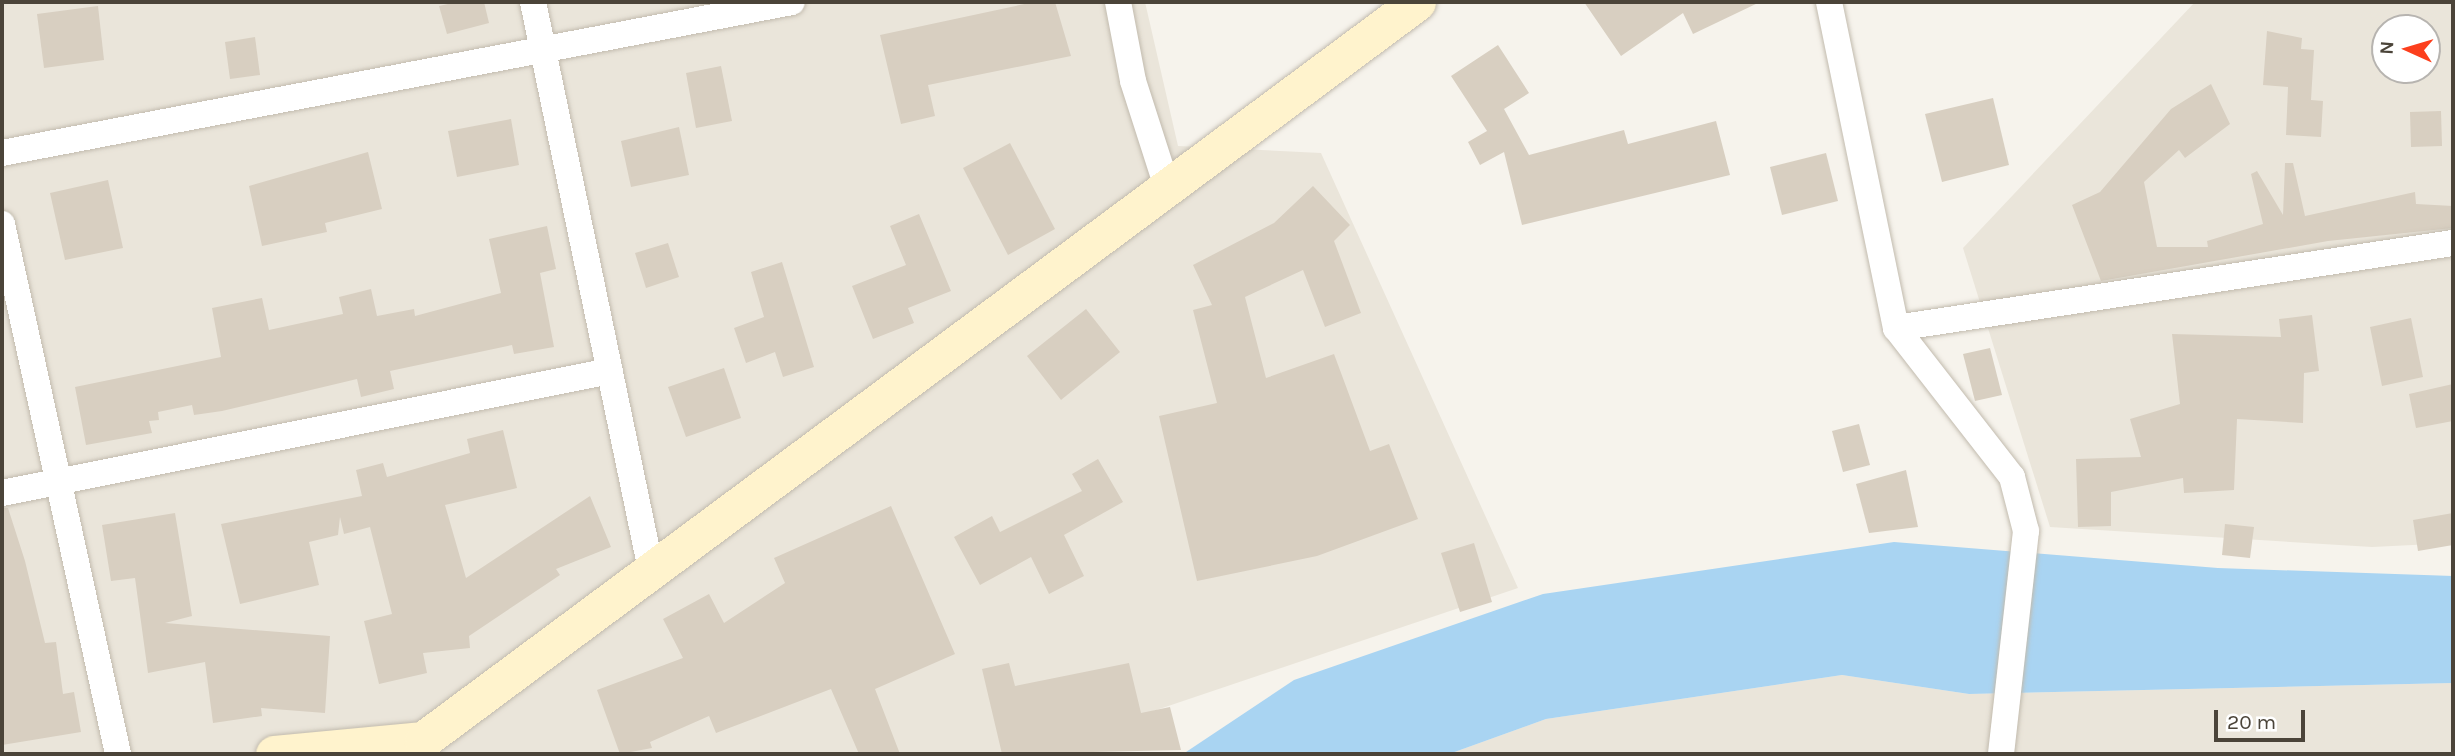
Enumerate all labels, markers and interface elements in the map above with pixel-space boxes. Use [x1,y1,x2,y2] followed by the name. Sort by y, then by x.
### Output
[2371,14,2441,84] north arrow
[2376,40,2398,55] text: N
[2217,696,2308,740] scale bar
[2227,710,2276,734] text: 20 m

